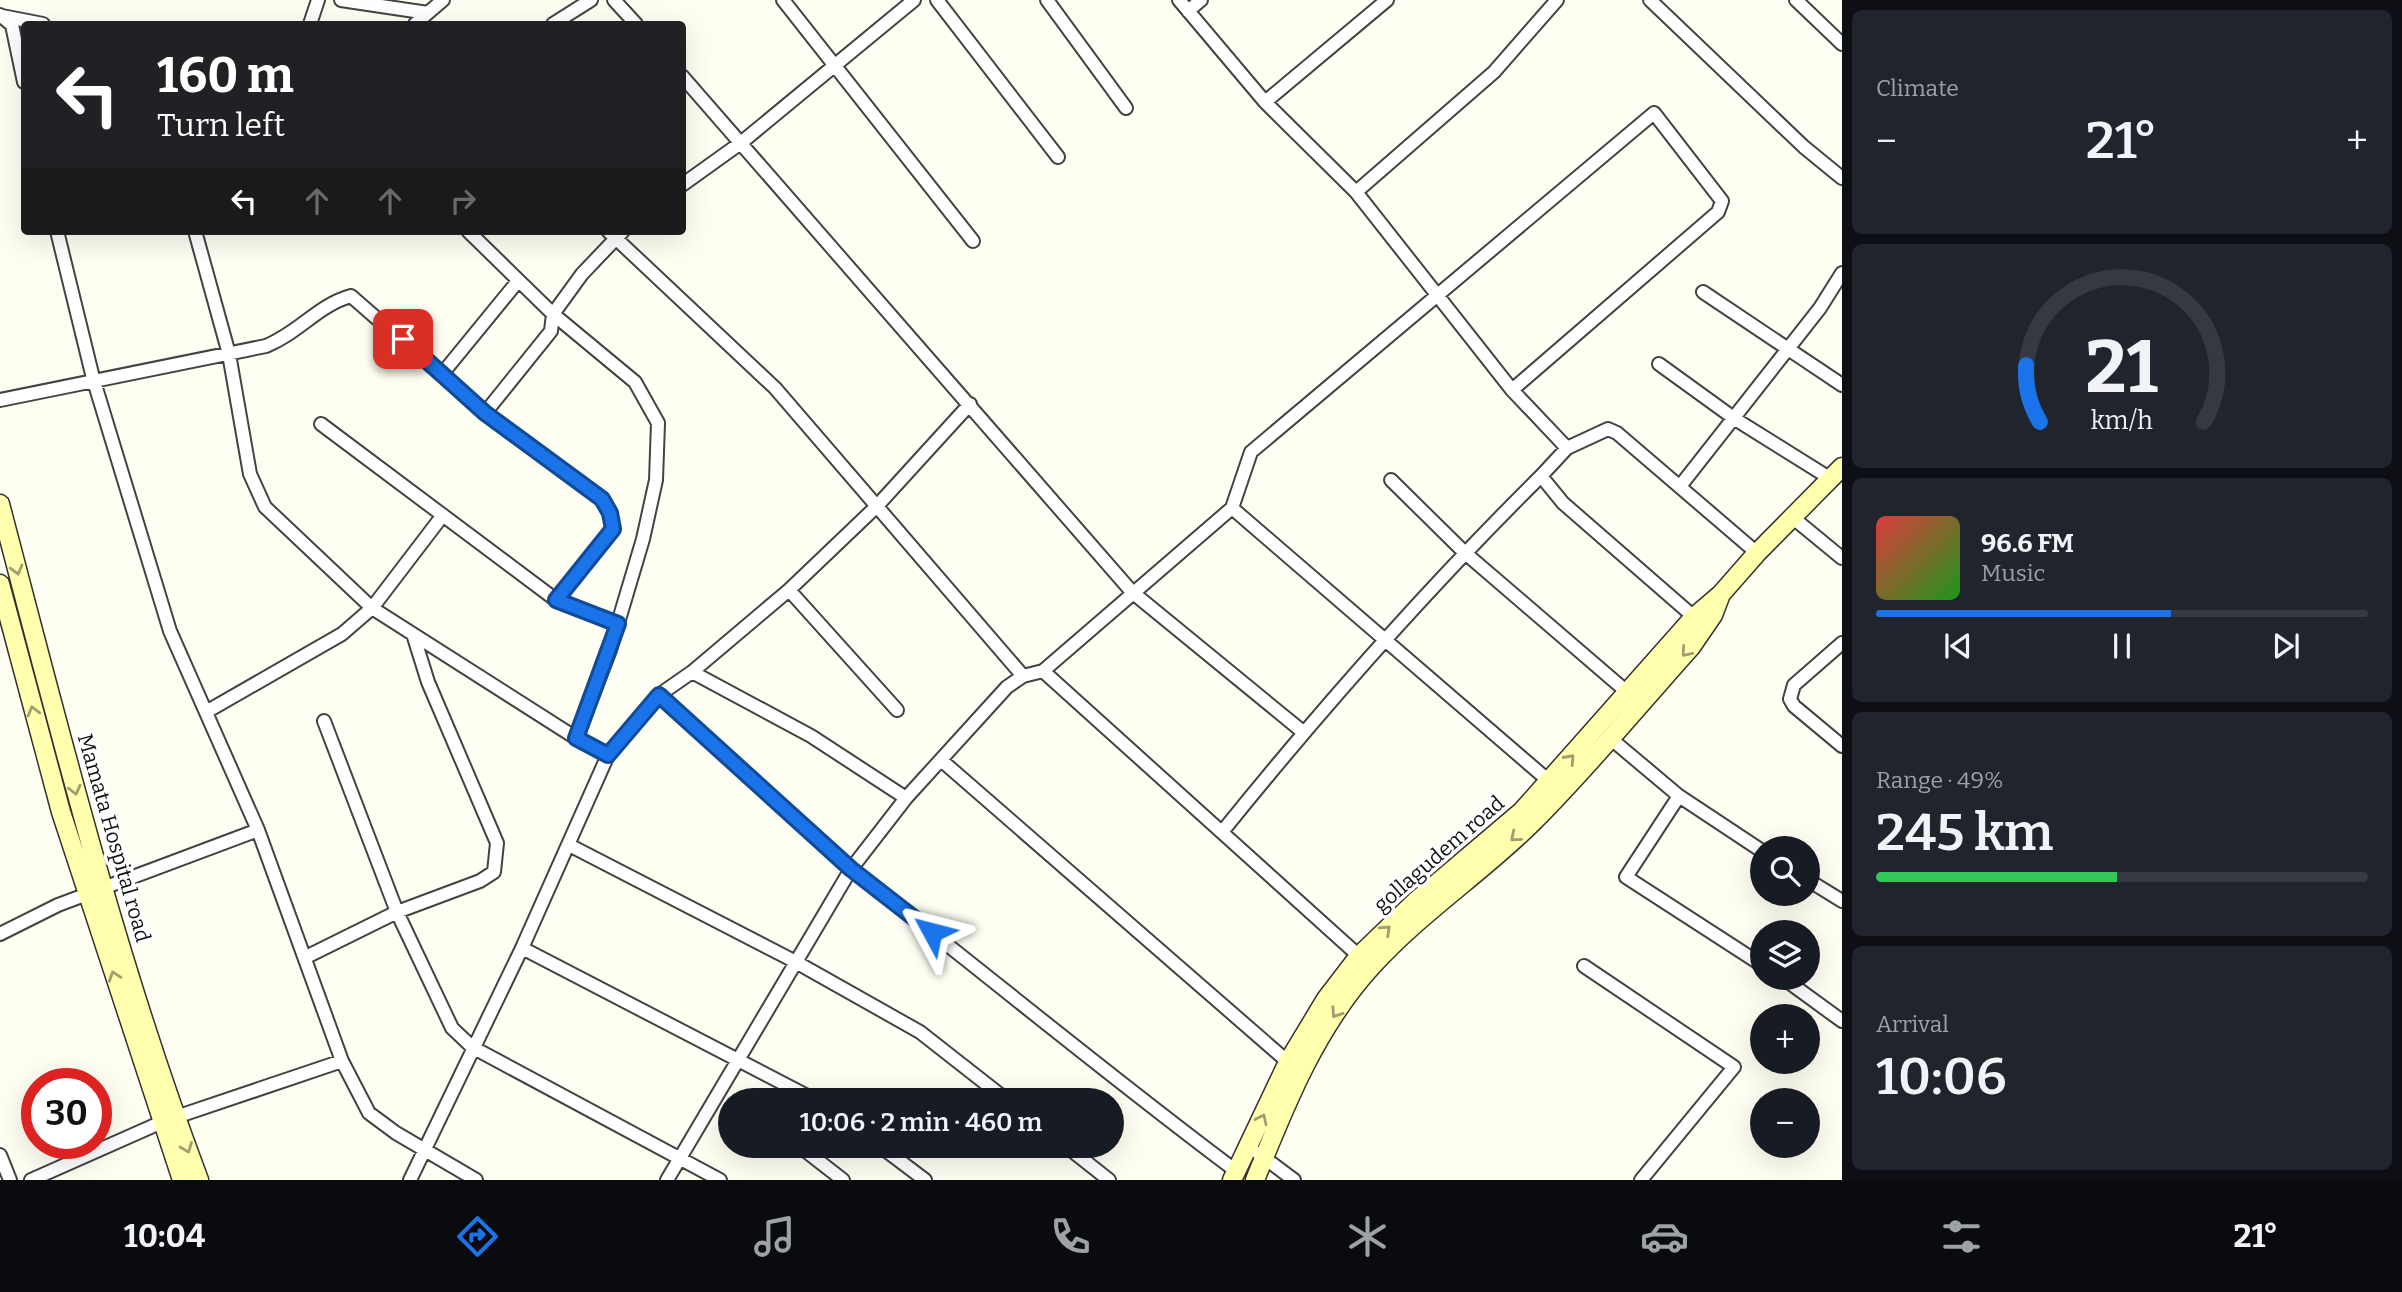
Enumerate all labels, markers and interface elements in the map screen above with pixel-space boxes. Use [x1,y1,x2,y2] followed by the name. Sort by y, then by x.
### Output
[157,46,294,105] text: 160 m
[42,49,133,140] icon: left
[1876,74,1959,102] text: Climate
[157,106,285,144] text: Turn left
[2086,109,2157,172] text: 21°
[1876,118,1897,164] text: −
[2346,118,2368,164] text: +
[225,182,263,220] icon: left
[298,182,336,220] icon: ahead
[371,182,409,220] icon: ahead
[444,182,482,220] icon: right
[373,309,433,369] pin
[384,320,422,358] icon: arrive
[2086,324,2159,411] text: 21
[2091,406,2153,436] text: km/h
[1981,528,2074,559] text: 96.6 FM
[1981,559,2045,587] text: Music
[9,564,24,576] one-way arrow
[1939,627,1977,665] icon: previous
[2103,627,2141,665] icon: pause
[2267,627,2305,665] icon: next
[1682,644,1694,657] one-way arrow
[27,705,42,717] one-way arrow
[72,731,156,945] street label: Mamata Hospital road
[1562,754,1574,767] one-way arrow
[1876,766,2003,794] text: Range · 49%
[67,784,81,796] one-way arrow
[1368,790,1510,918] street label: gollagudem road
[1876,801,2053,864] text: 245 km
[1511,829,1524,841] one-way arrow
[1750,836,1820,1158] map controls
[1750,836,1820,906] button: search
[895,895,969,969] position arrow
[1750,920,1820,990] button: layers
[1378,926,1391,938] one-way arrow
[108,970,122,982] one-way arrow
[1750,1004,1820,1074] button: +
[1332,1005,1345,1018] one-way arrow
[1876,1010,1949,1038] text: Arrival
[1876,1045,2007,1108] text: 10:06
[21,1068,112,1159] speed limit sign: 30
[1750,1088,1820,1158] button: −
[800,1107,1042,1138] text: 10:06 · 2 min · 460 m
[1254,1114,1268,1126] one-way arrow
[179,1141,193,1153] one-way arrow
[453,1212,502,1261] icon: directions
[750,1212,799,1261] icon: music
[1046,1212,1095,1261] icon: phone
[1343,1212,1392,1261] icon: climate
[1640,1212,1689,1261] icon: car
[1937,1212,1986,1261] icon: filters
[124,1217,205,1255] text: 10:04
[2233,1217,2278,1255] text: 21°

